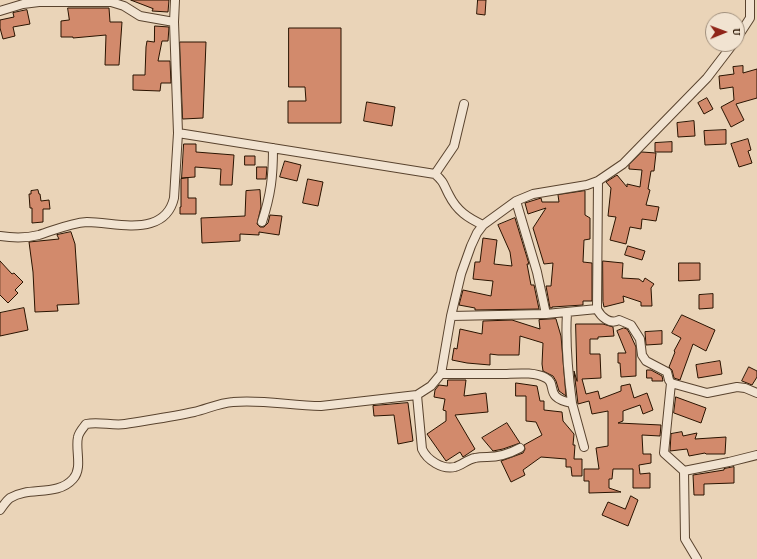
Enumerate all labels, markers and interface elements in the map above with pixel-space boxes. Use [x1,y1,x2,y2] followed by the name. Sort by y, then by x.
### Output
[705,12,745,52] north arrow
[729,28,744,36] text: U

